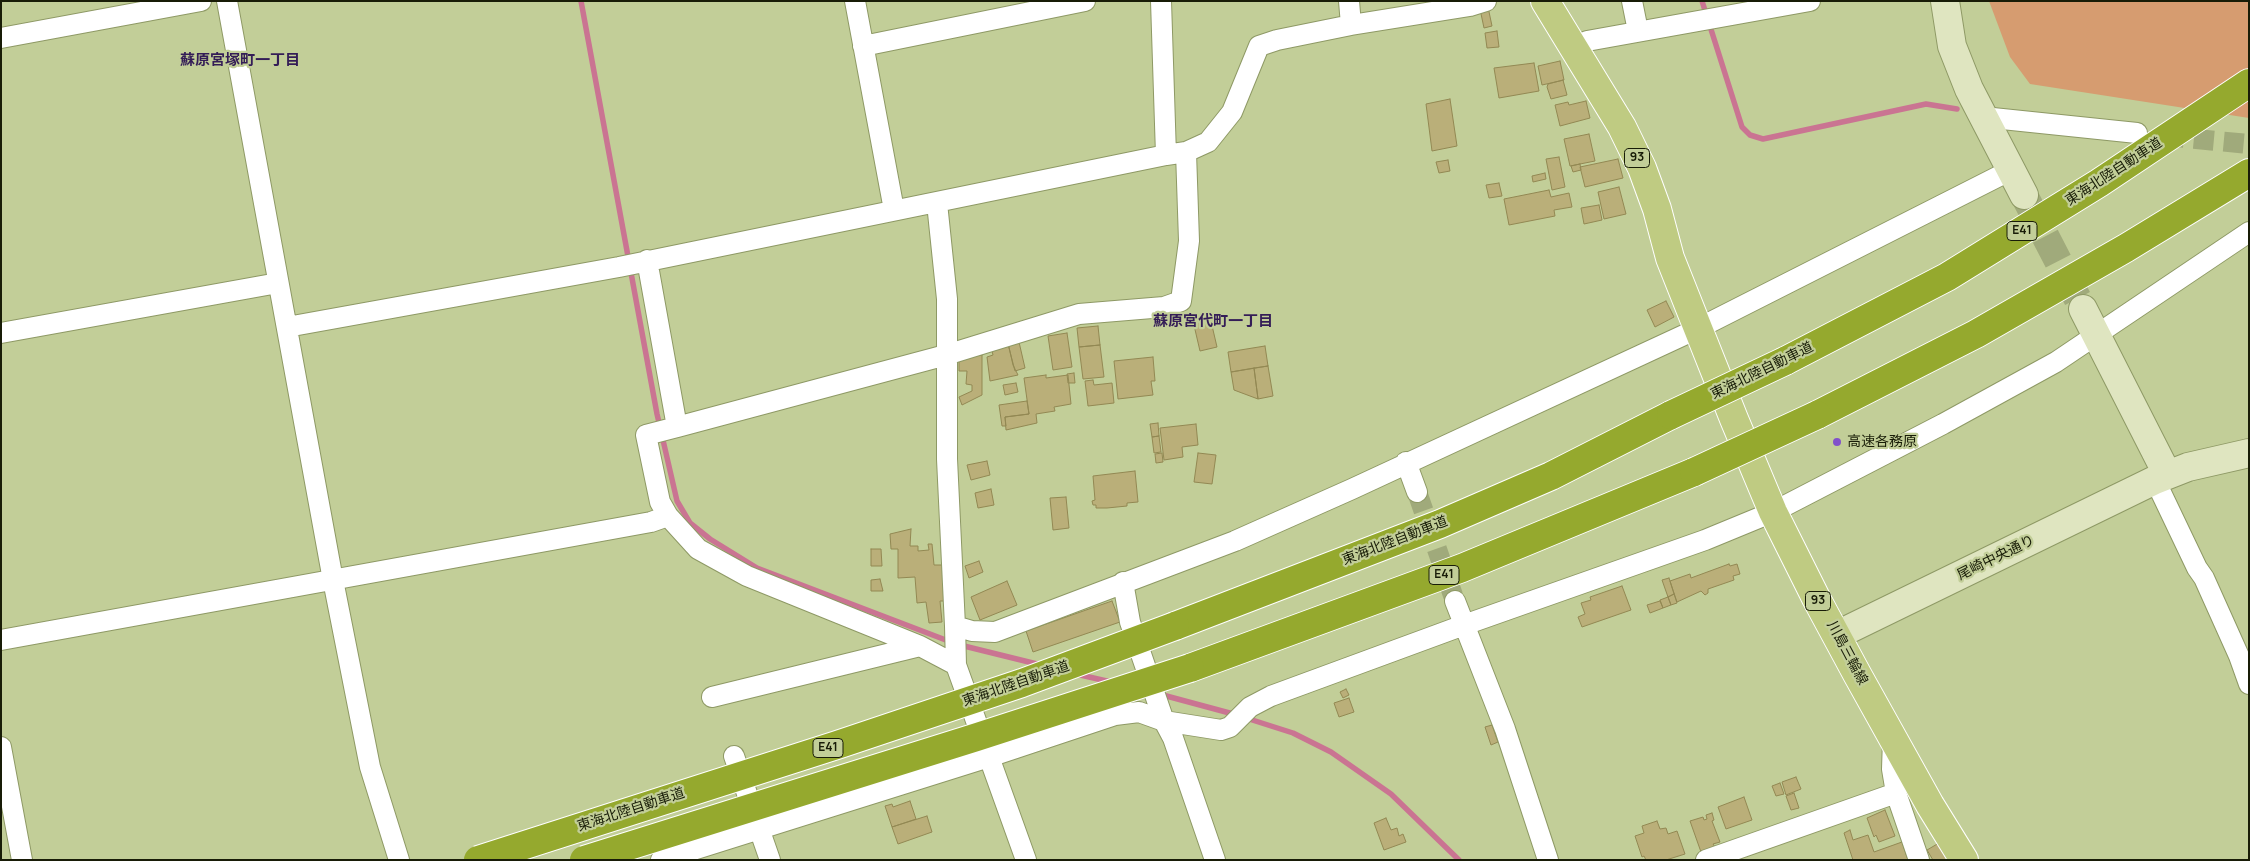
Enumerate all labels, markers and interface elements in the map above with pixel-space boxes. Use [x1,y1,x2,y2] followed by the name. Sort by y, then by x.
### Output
[180,52,300,70] district label: 蘇原宮塚町一丁目
[2062,134,2166,210] street label: 東海北陸自動車道
[1624,148,1650,168] road number: 93
[2007,222,2037,240] road number: E41
[1153,313,1273,331] district label: 蘇原宮代町一丁目
[1708,339,1816,403] street label: 東海北陸自動車道
[1847,434,1917,450] place label: 高速各務原
[1831,436,1843,448] marker: 高速各務原
[1340,513,1450,569] street label: 東海北陸自動車道
[1955,532,2037,584] street label: 尾崎中央通り
[1429,566,1459,584] road number: E41
[1806,592,1830,610] road number: 93
[1823,618,1871,688] street label: 川島三輪線
[960,658,1072,710] street label: 東海北陸自動車道
[813,738,843,758] road number: E41
[575,785,687,835] street label: 東海北陸自動車道

